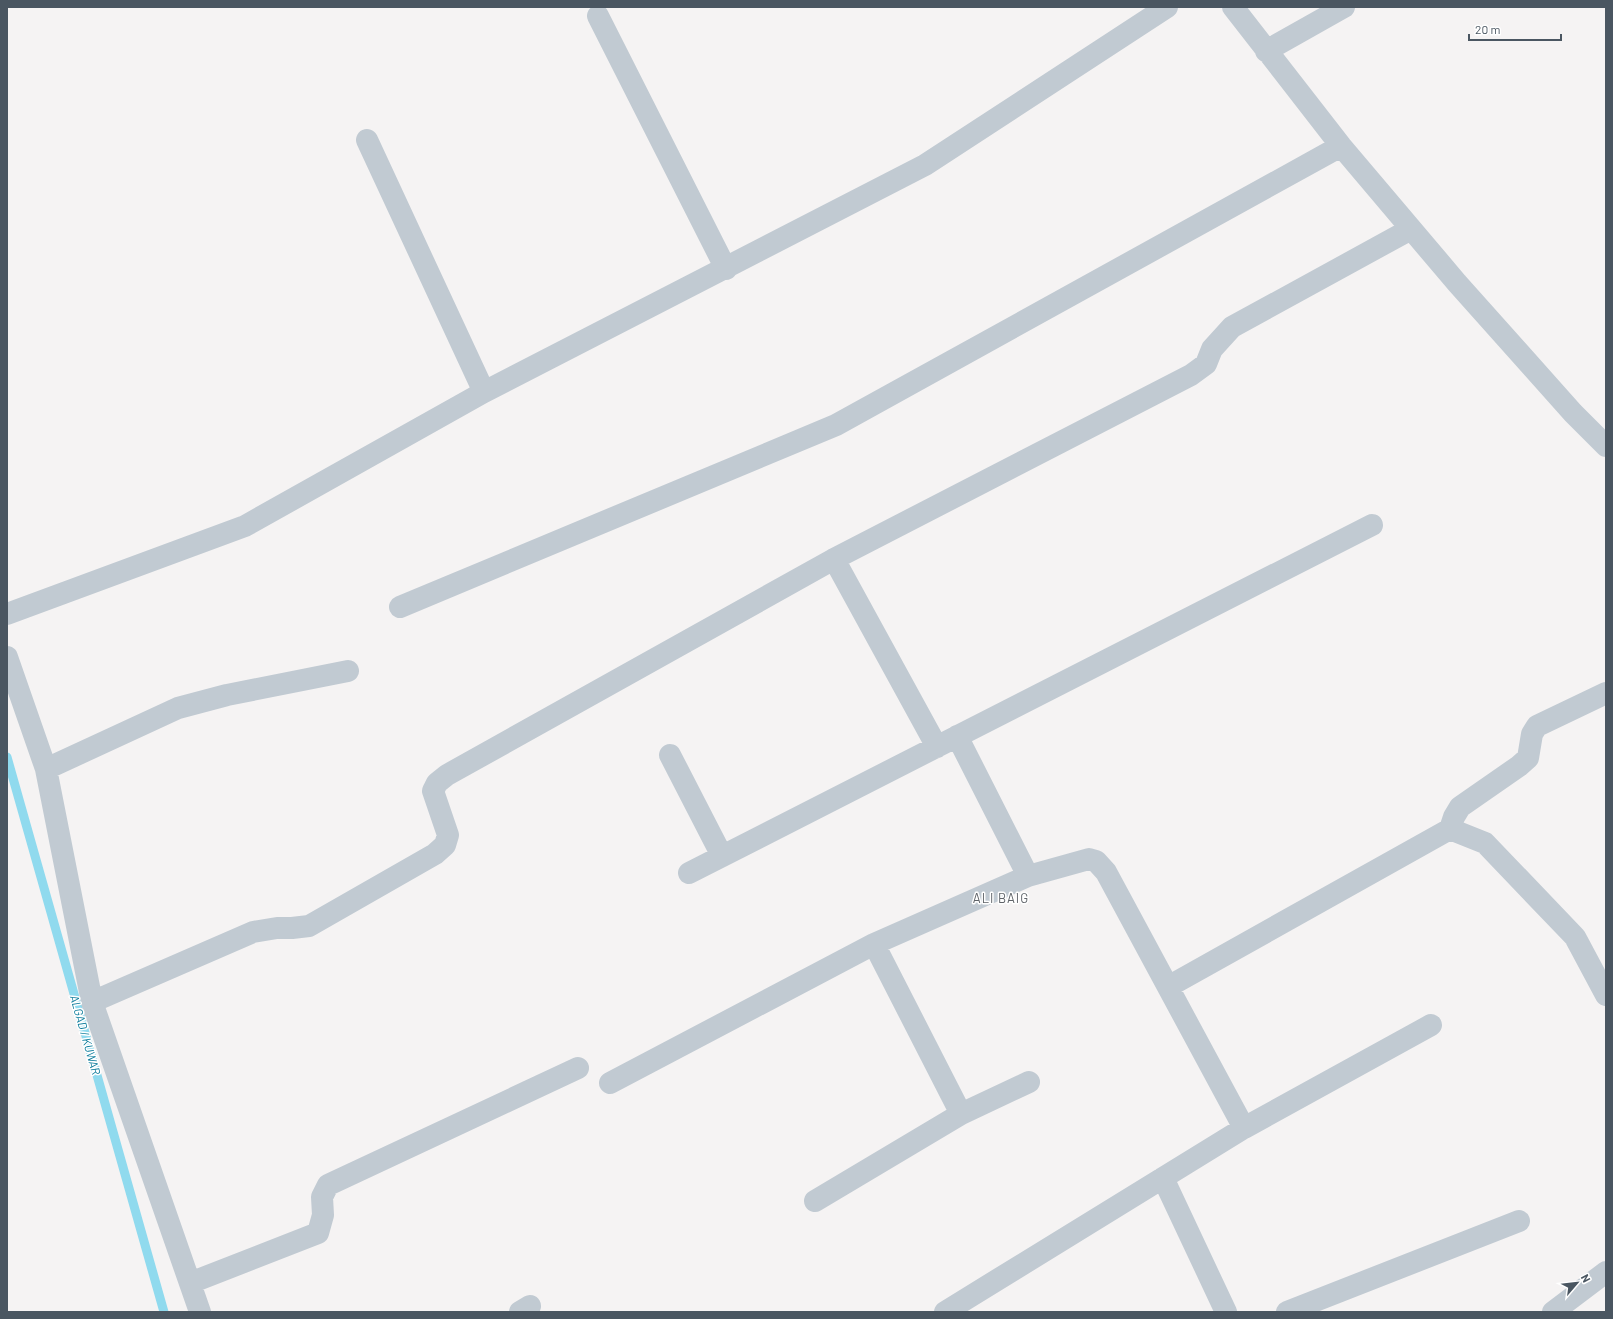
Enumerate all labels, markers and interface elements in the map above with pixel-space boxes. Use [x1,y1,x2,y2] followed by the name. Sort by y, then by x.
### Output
[1469,16,1561,42] scale bar
[1475,22,1501,36] text: 20 m
[973,890,1029,906] district label: ALI BAIG
[68,993,104,1076] water label: ALGAD / KUWAR
[1557,1263,1597,1303] north arrow
[1579,1272,1594,1284] text: N

